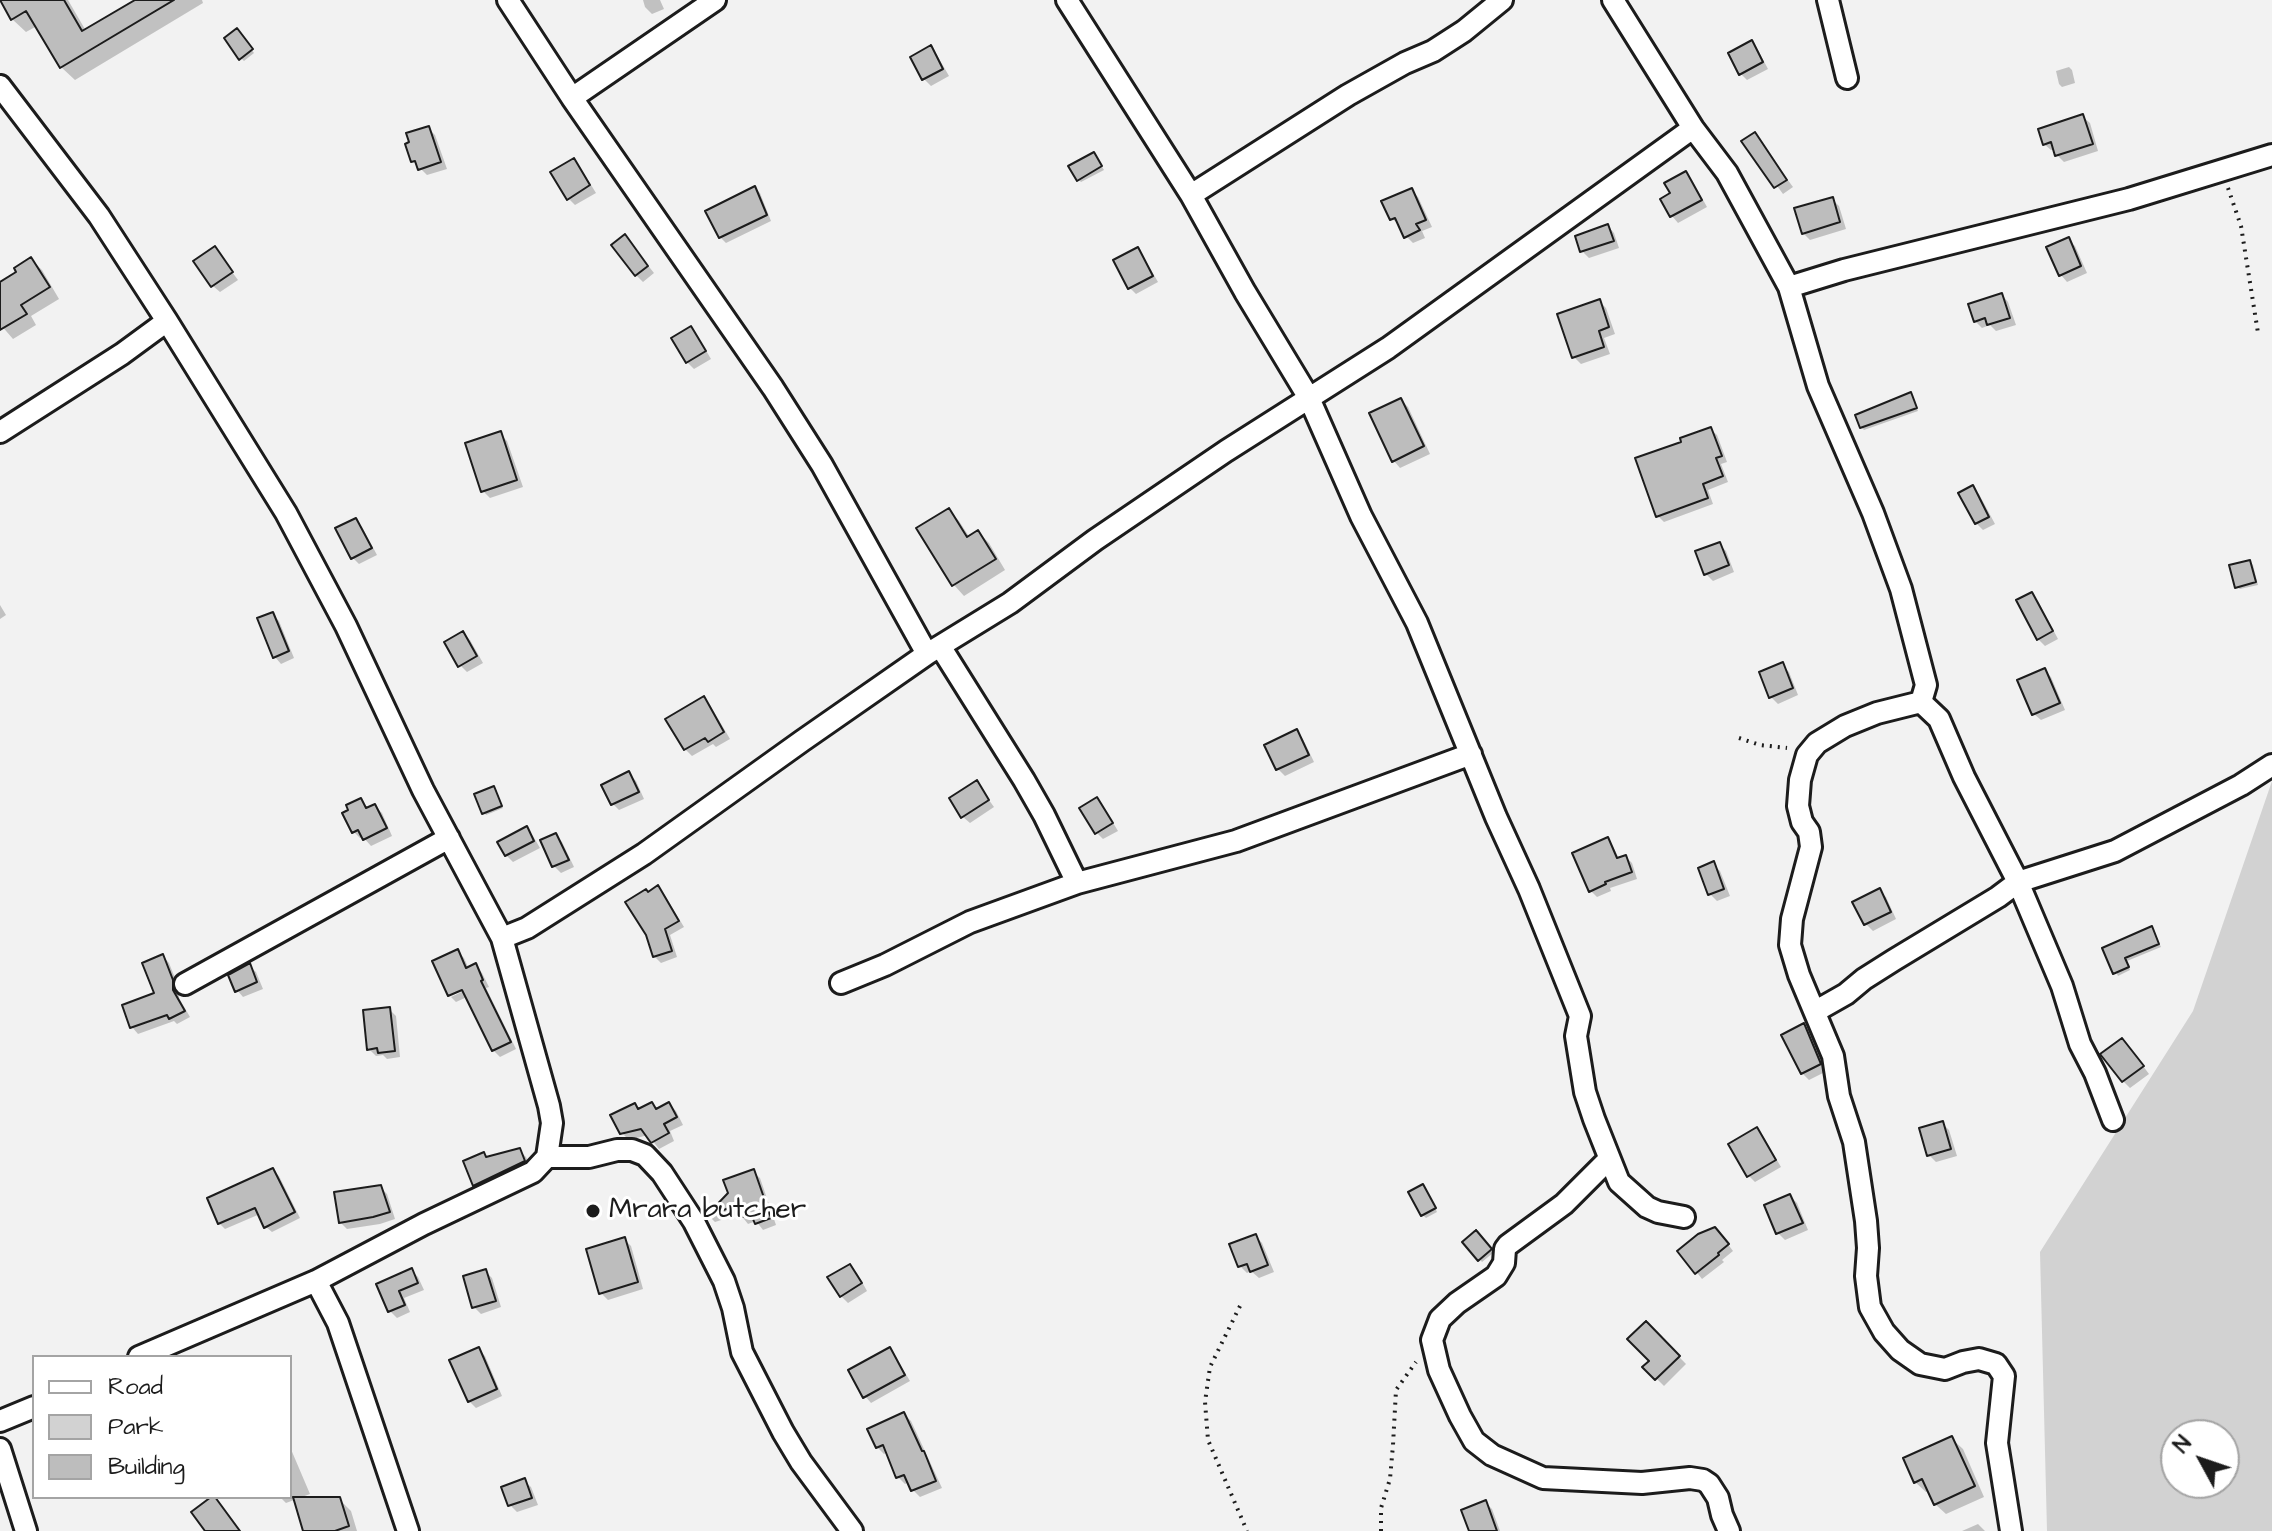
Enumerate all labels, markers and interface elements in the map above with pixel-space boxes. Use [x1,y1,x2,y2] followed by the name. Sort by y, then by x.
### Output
[609,1194,806,1228] place label: Mrara butcher
[584,1202,602,1220] marker: Mrara butcher
[32,1355,292,1499] legend
[108,1370,163,1404] text: Road
[108,1410,164,1444] text: Park
[2160,1419,2240,1499] north arrow
[2166,1429,2199,1460] text: N
[108,1450,185,1484] text: Building

